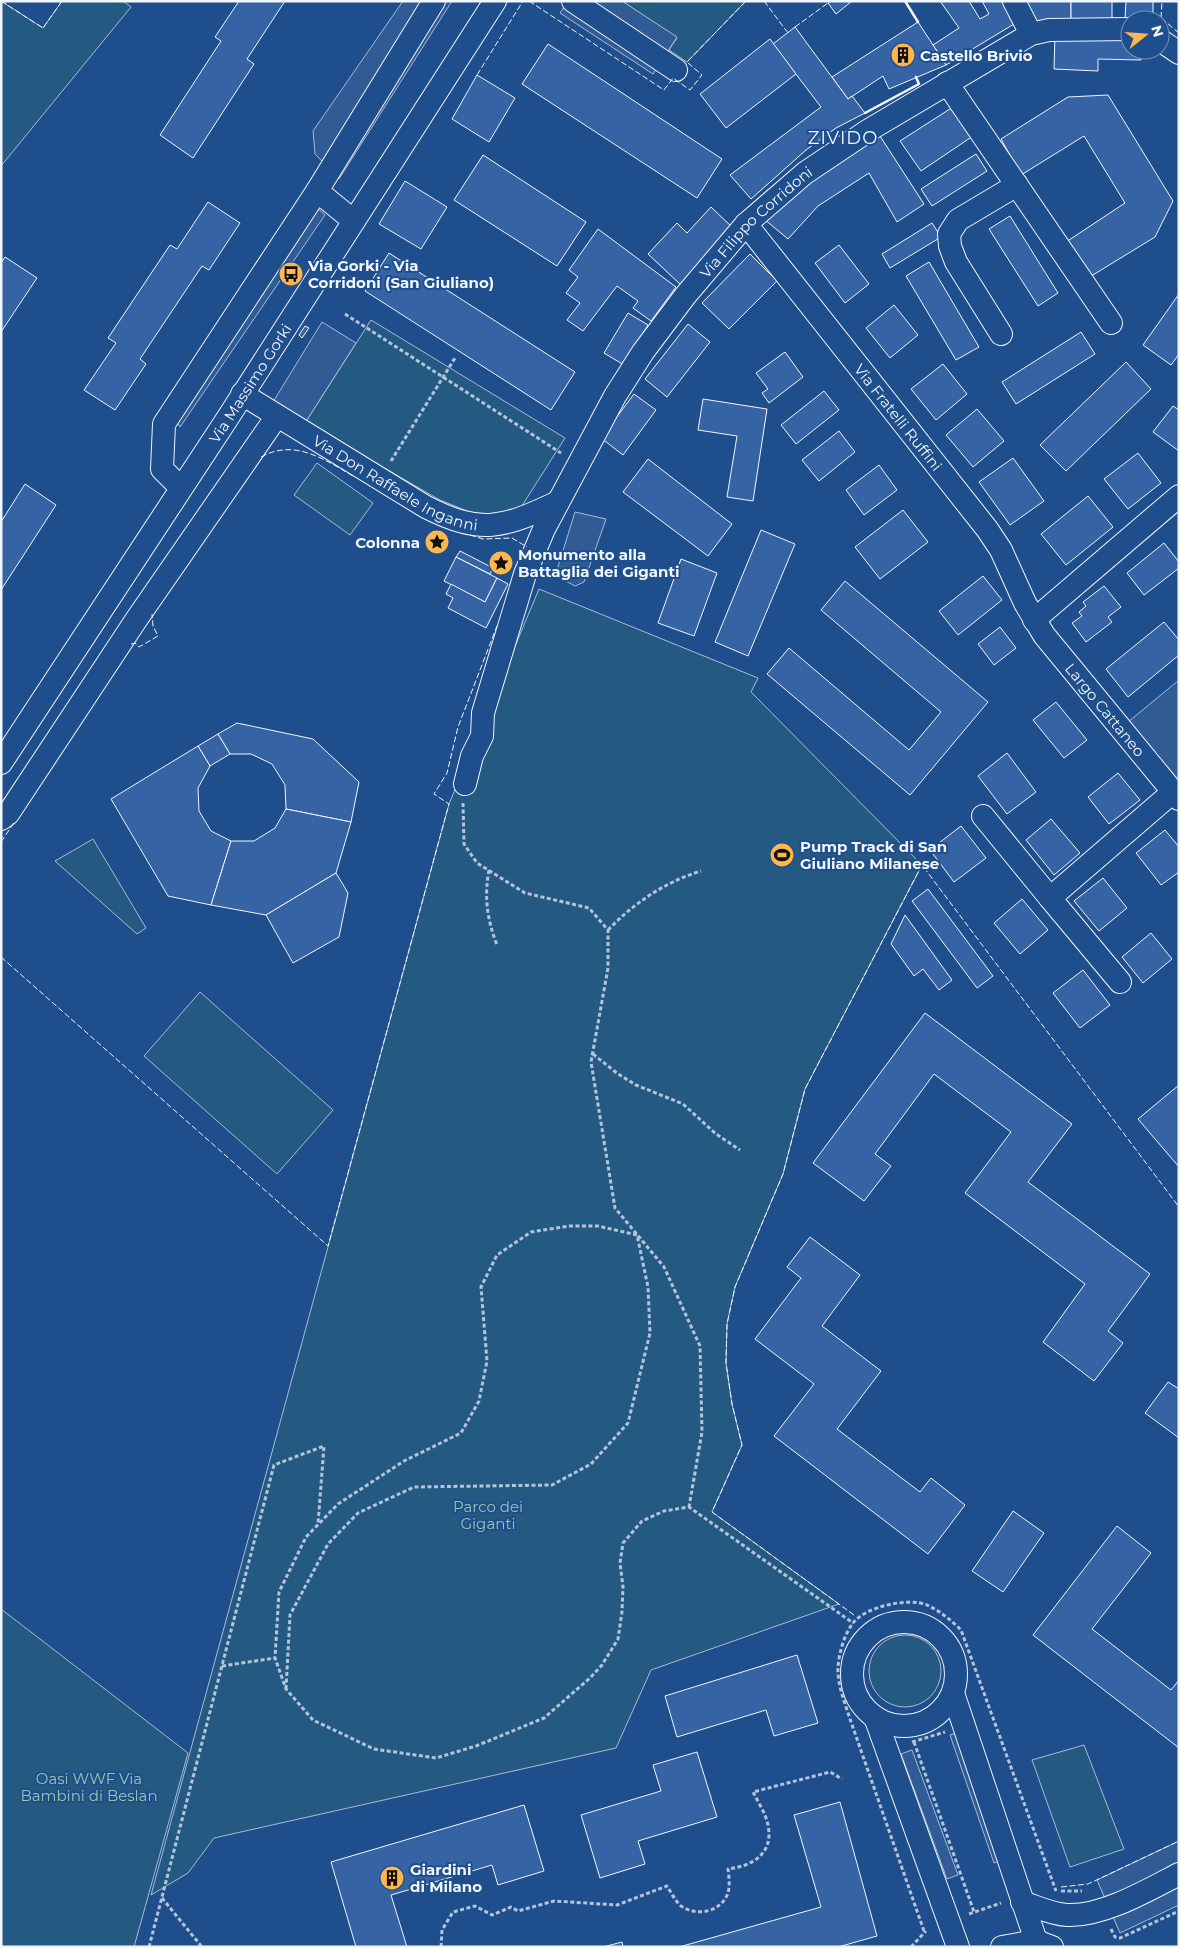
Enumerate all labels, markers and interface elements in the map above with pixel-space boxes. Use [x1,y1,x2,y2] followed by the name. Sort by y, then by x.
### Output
[1120,10,1170,60] north arrow
[1147,23,1168,39] text: N
[890,42,916,68] building icon: Castello Brivio
[920,46,1033,65] place label: Castello Brivio
[808,127,878,149] district label: ZIVIDO
[695,162,816,282] street label: Via Filippo Corridoni
[307,256,494,292] place label: Via Gorki - Via Corridoni (San Giuliano)
[278,261,304,287] bus stop icon: Via Gorki - Via Corridoni (San Giuliano)
[204,320,295,447] street label: Via Massimo Gorki
[850,360,947,474] street label: Via Fratelli Ruffini
[310,430,479,534] street label: Via Don Raffaele Inganni
[424,529,450,555] place icon: Colonna
[355,533,420,552] place label: Colonna
[518,545,680,581] place label: Monumento alla Battaglia dei Giganti
[488,550,514,576] place icon: Monumento alla Battaglia dei Giganti
[1061,659,1150,760] street label: Largo Cattaneo
[800,837,947,873] place label: Pump Track di San Giuliano Milanese
[769,842,795,868] sports icon: Pump Track di San Giuliano Milanese
[453,1497,523,1533] park label: Parco dei Giganti
[20,1769,158,1805] park label: Oasi WWF Via Bambini di Beslan
[410,1860,482,1896] place label: Giardini di Milano
[379,1865,405,1891] building icon: Giardini di Milano

